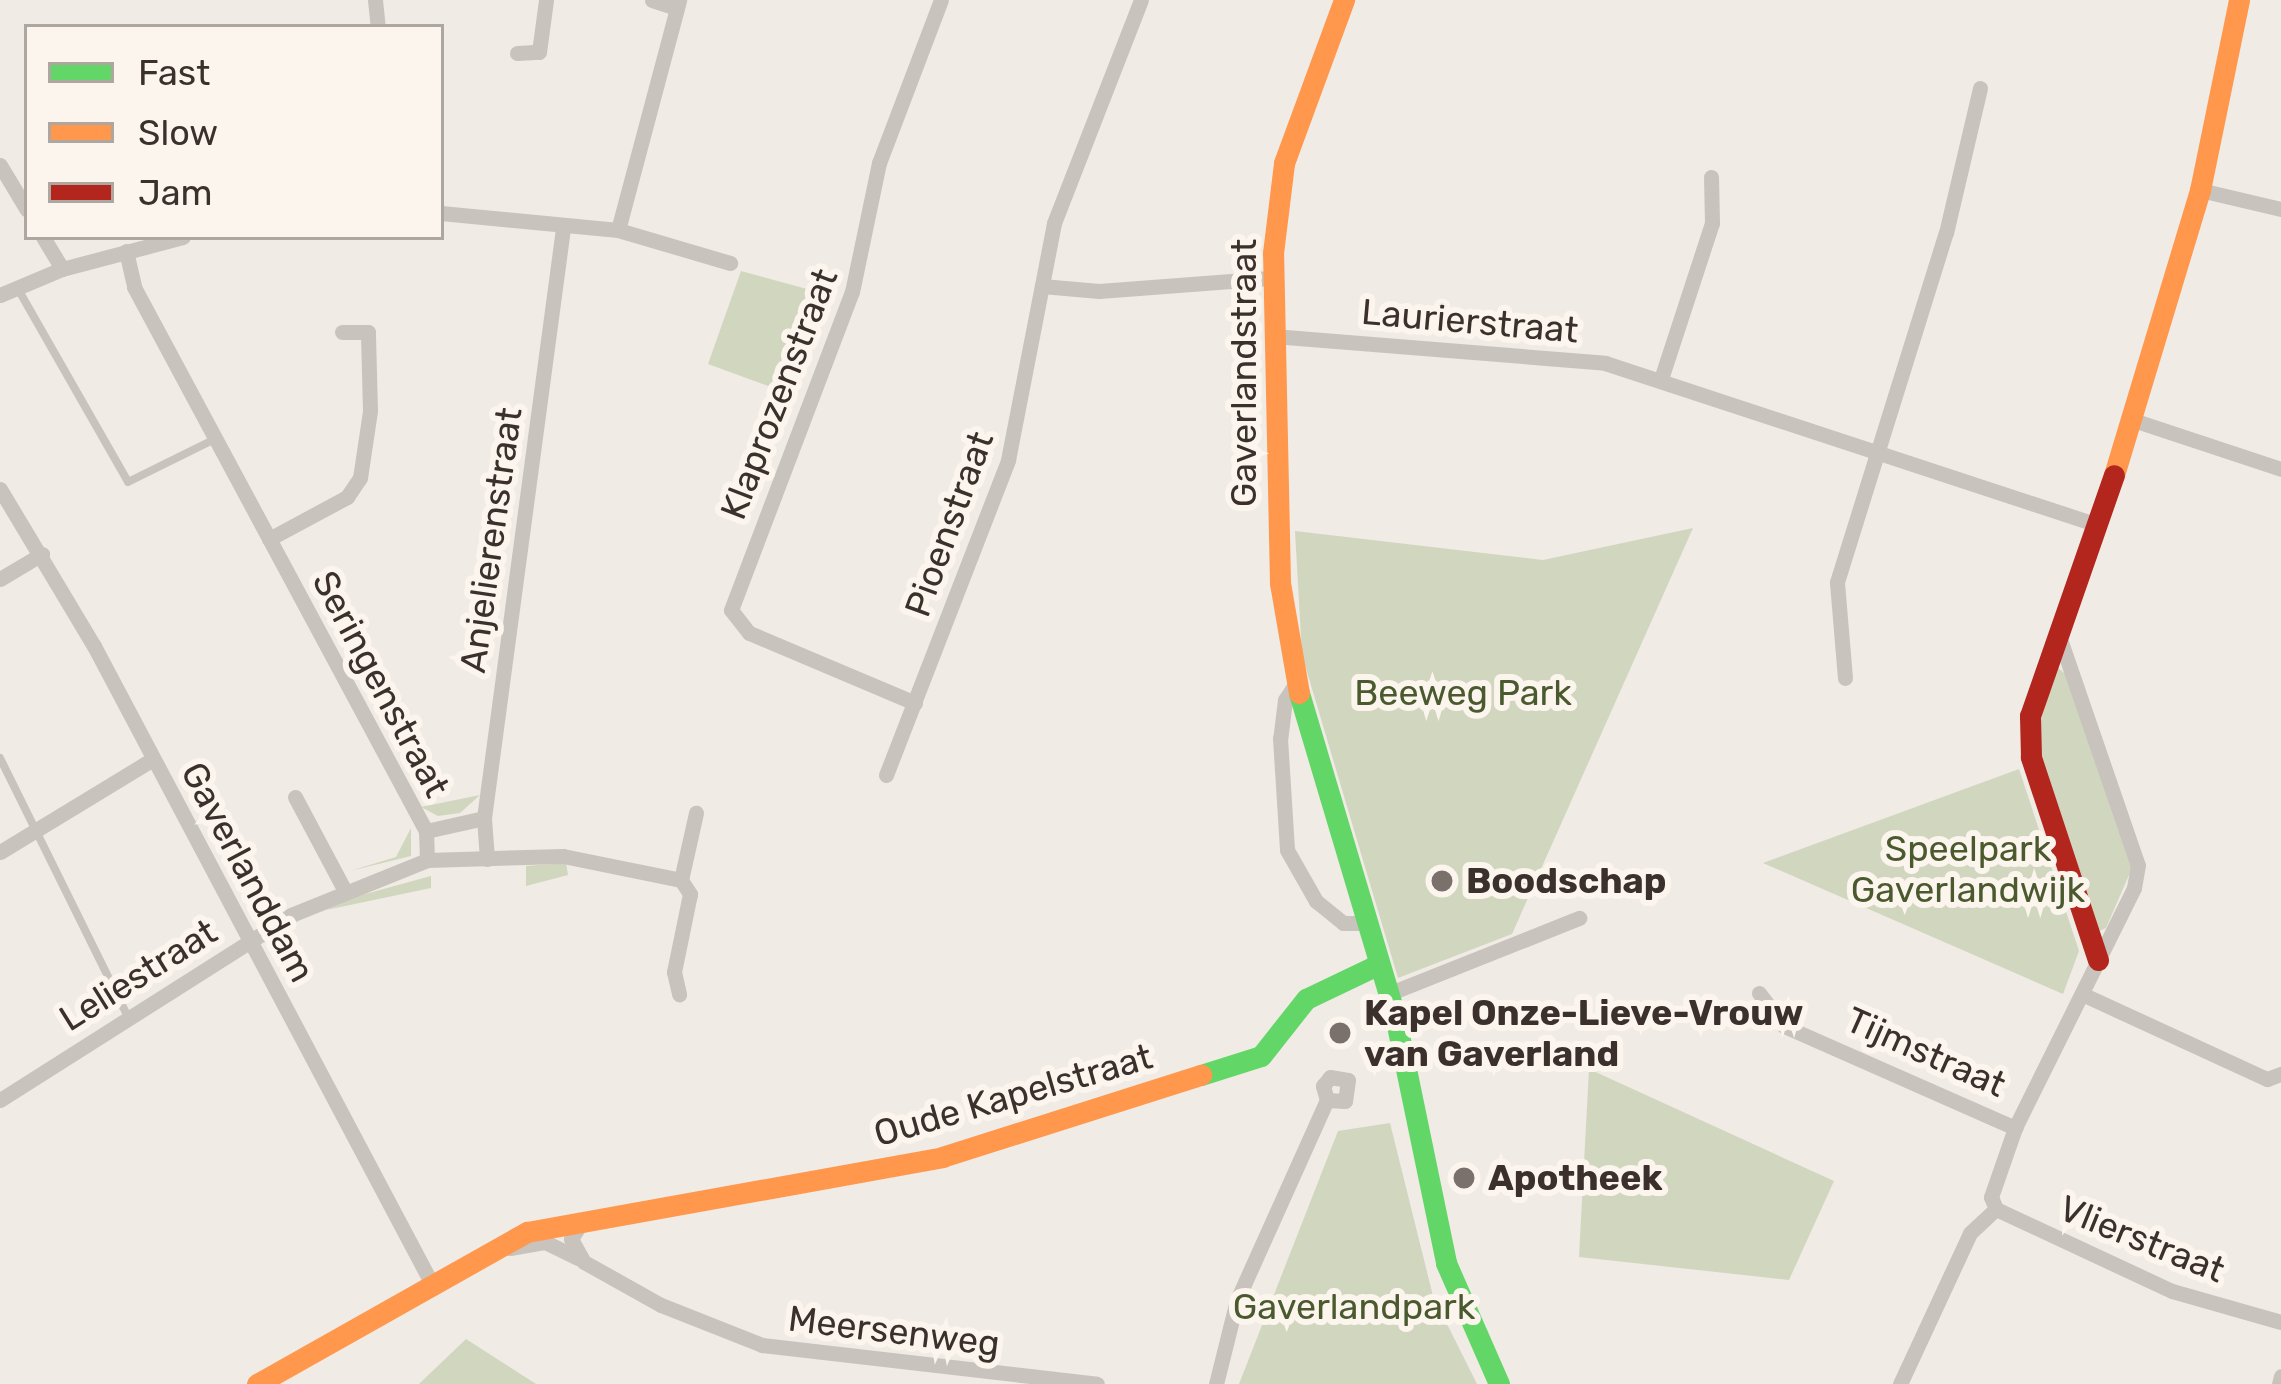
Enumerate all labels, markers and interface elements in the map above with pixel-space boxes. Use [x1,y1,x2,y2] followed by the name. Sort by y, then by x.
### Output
[24,24,444,240] legend
[138,51,210,94] text: Fast
[138,111,218,154] text: Slow
[138,171,213,214] text: Jam
[1222,239,1266,507] street label: Gaverlandstraat
[711,263,847,525] street label: Klaprozenstraat
[1360,290,1580,352] street label: Laurierstraat
[451,404,531,676] street label: Anjelierenstraat
[896,426,1002,622] street label: Pioenstraat
[303,564,459,804] street label: Seringenstraat
[1354,671,1572,715] park label: Beeweg Park
[172,755,324,989] street label: Gaverlanddam
[1851,826,2085,911] park label: Speelpark Gaverlandwijk
[1466,859,1667,903] place label: Boodschap
[1429,868,1455,894] marker: Boodschap
[51,910,225,1040] street label: Leliestraat
[1364,990,1803,1075] place label: Kapel Onze-Lieve-Vrouw van Gaverland
[1840,998,2012,1106] street label: Tijmstraat
[1327,1020,1353,1046] marker: Kapel Onze-Lieve-Vrouw van Gaverland
[869,1035,1157,1155] street label: Oude Kapelstraat
[1488,1156,1662,1200] place label: Apotheek
[1451,1165,1477,1191] marker: Apotheek
[2053,1186,2231,1292] street label: Vlierstraat
[1233,1285,1475,1329] park label: Gaverlandpark
[786,1297,1002,1365] street label: Meersenweg

